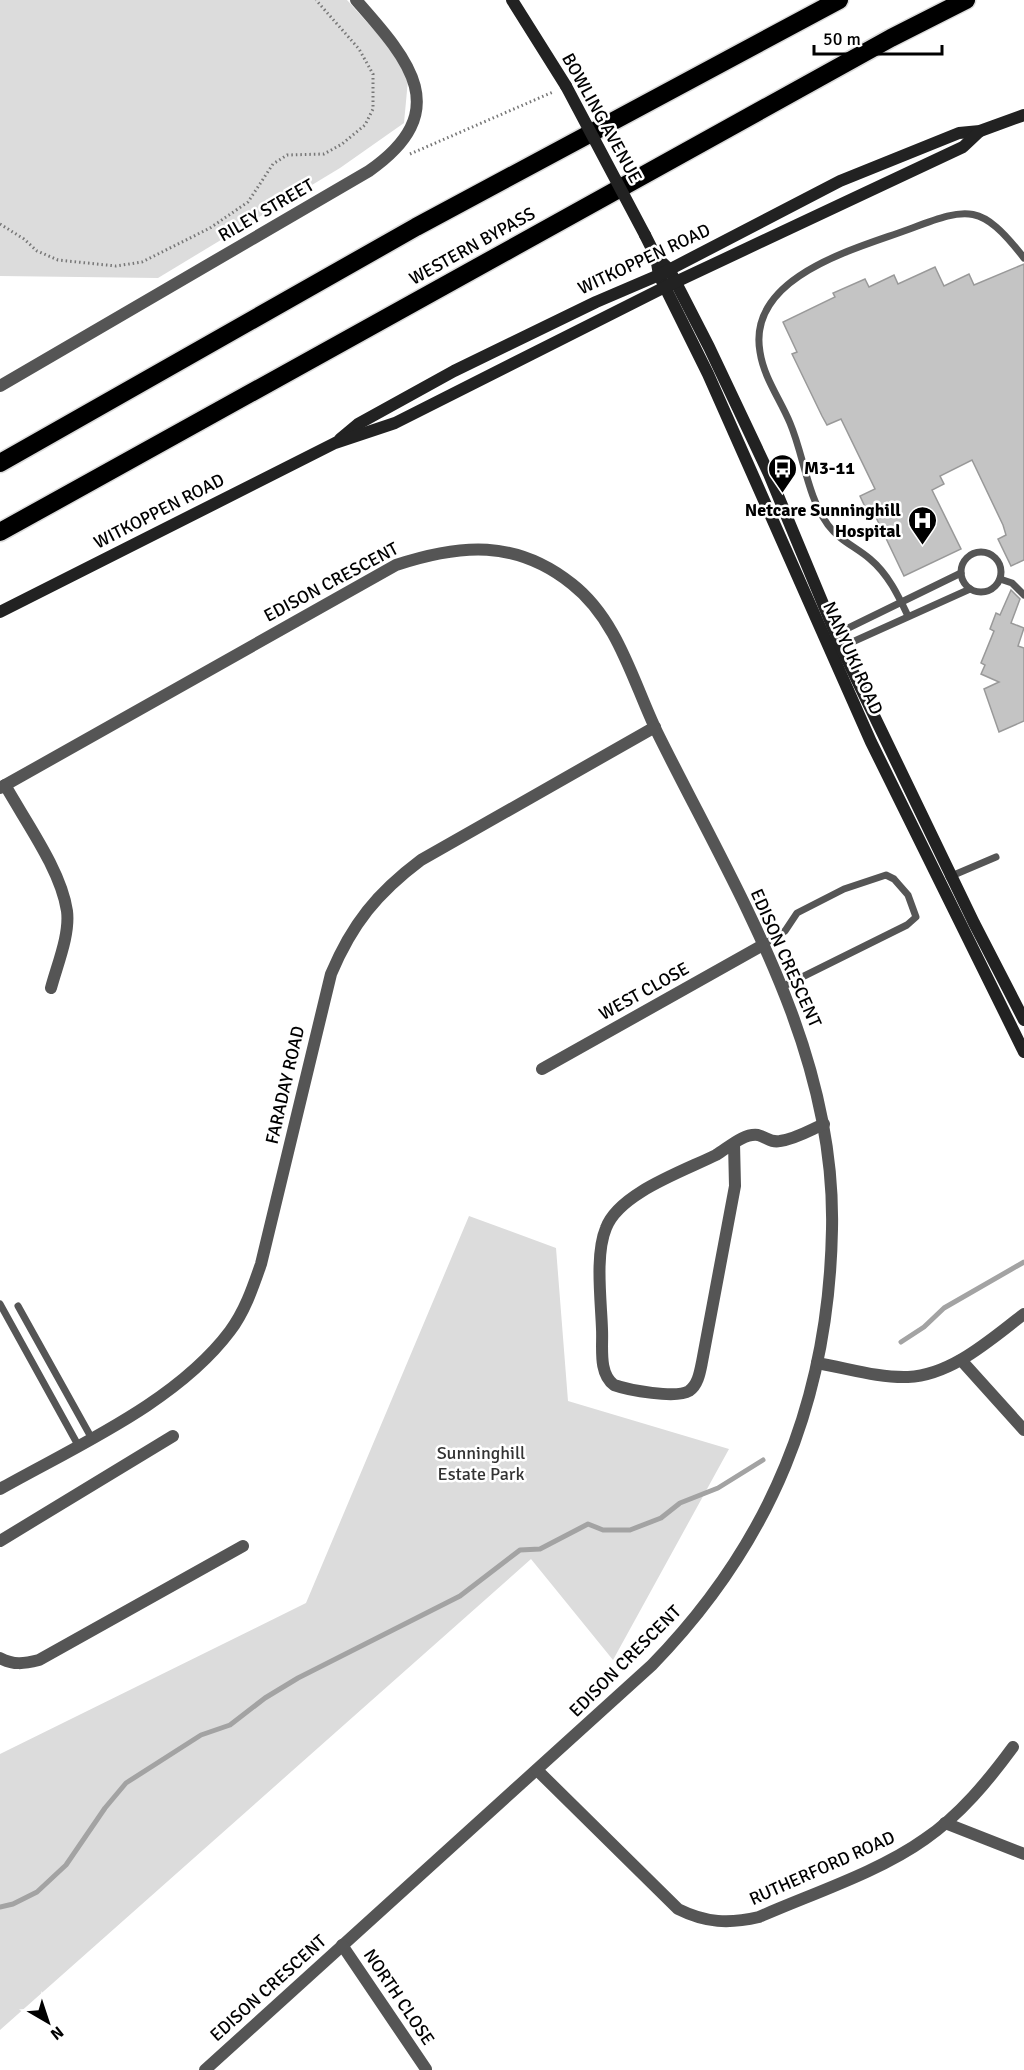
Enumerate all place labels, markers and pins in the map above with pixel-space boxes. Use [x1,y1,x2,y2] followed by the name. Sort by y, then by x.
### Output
[767,452,799,494] bus stop icon: M3-11
[804,457,855,479] place label: M3-11
[745,499,901,542] place label: Netcare Sunninghill Hospital
[906,504,938,546] hospital icon: Netcare Sunninghill Hospital

